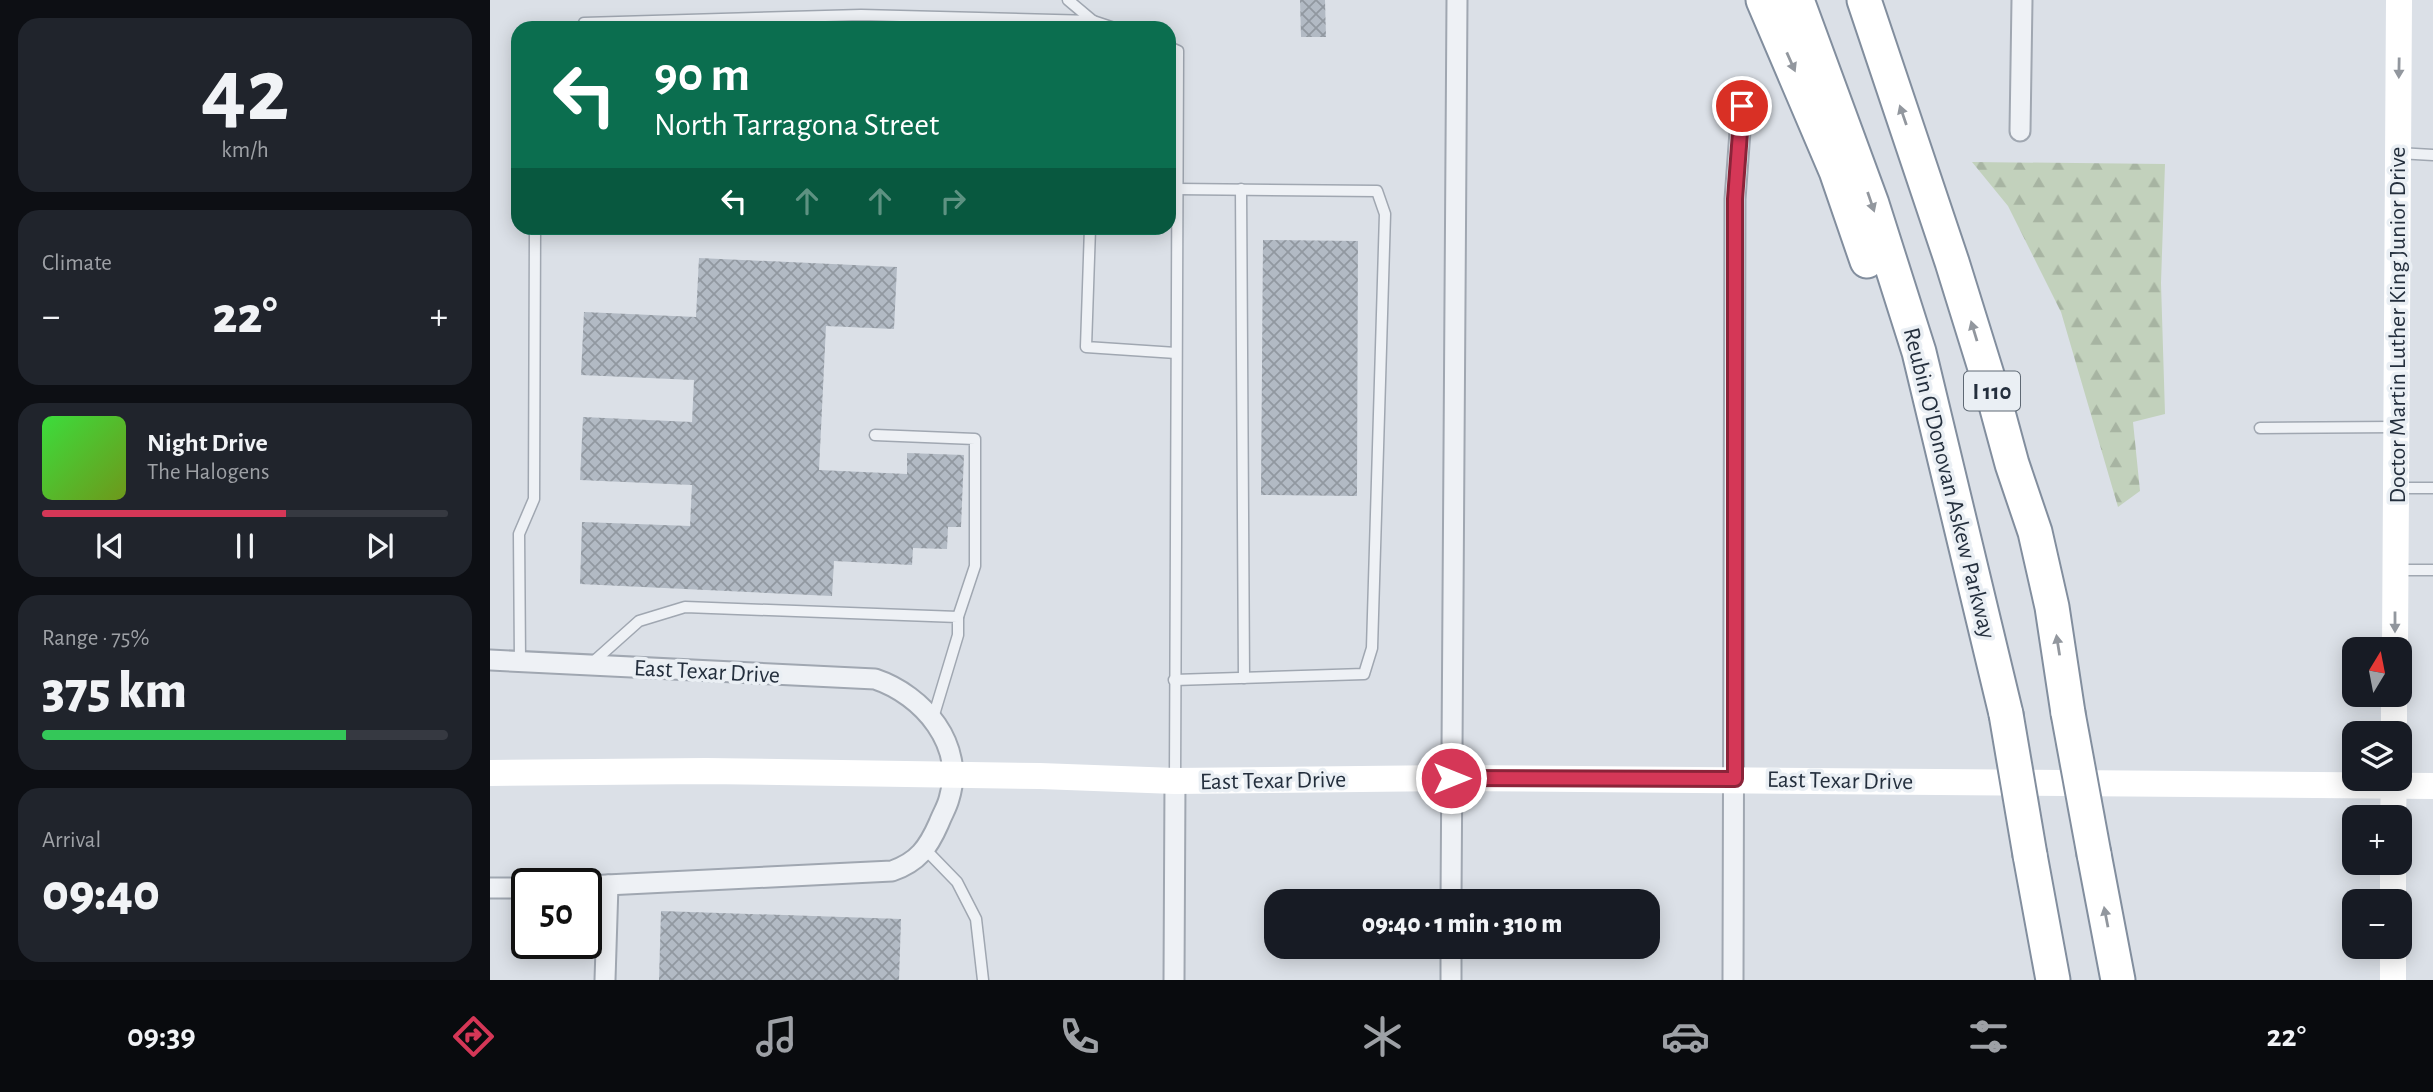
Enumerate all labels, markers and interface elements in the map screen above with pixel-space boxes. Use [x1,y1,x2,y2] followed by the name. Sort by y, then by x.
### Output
[201,46,289,137] text: 42
[539,49,630,140] icon: left
[654,51,750,100] text: 90 m
[1786,52,1797,73] one-way arrow
[2393,57,2404,79] one-way arrow
[1712,76,1772,136] pin
[1723,87,1761,125] icon: arrive
[1897,105,1908,126] one-way arrow
[654,109,939,141] text: North Tarragona Street
[221,139,269,162] text: km/h
[2386,147,2410,503] street label: Doctor Martin Luther King Junior Drive
[715,182,753,220] icon: left
[788,182,826,220] icon: ahead
[861,182,899,220] icon: ahead
[934,182,972,220] icon: right
[1866,192,1877,213] one-way arrow
[42,252,112,275] text: Climate
[212,290,278,342] text: 22°
[42,298,60,336] text: −
[430,298,448,336] text: +
[1968,321,1979,342] one-way arrow
[1899,325,1999,641] street label: Reubin O'Donovan Askew Parkway
[1964,372,2020,410] road number: I 110
[147,430,268,456] text: Night Drive
[147,461,269,484] text: The Halogens
[91,527,129,565] icon: previous
[226,527,264,565] icon: pause
[361,527,399,565] icon: next
[2389,611,2401,633] one-way arrow
[42,627,149,650] text: Range · 75%
[2052,634,2063,656] one-way arrow
[2342,637,2412,707] north arrow
[2342,637,2412,959] map controls
[633,656,781,688] street label: East Texar Drive
[42,665,187,717] text: 375 km
[2342,721,2412,791] button: layers
[1414,741,1488,815] position arrow
[1200,768,1346,794] street label: East Texar Drive
[1767,768,1913,794] street label: East Texar Drive
[2342,805,2412,875] button: +
[42,829,101,852] text: Arrival
[42,867,160,919] text: 09:40
[511,868,602,959] speed limit sign: 50
[2342,889,2412,959] button: −
[2100,906,2111,928] one-way arrow
[1362,911,1562,937] text: 09:40 · 1 min · 310 m
[449,1012,498,1061] icon: directions
[752,1012,801,1061] icon: music
[1055,1012,1104,1061] icon: phone
[1358,1012,1407,1061] icon: climate
[1661,1012,1710,1061] icon: car
[1964,1012,2013,1061] icon: filters
[127,1020,196,1052] text: 09:39
[2267,1020,2306,1052] text: 22°

